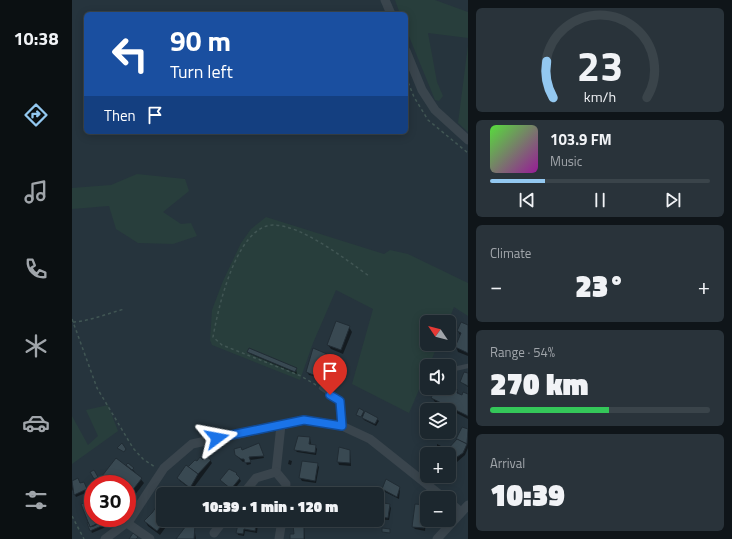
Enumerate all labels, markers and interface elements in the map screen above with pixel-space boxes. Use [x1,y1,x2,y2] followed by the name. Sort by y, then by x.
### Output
[170,19,231,62] text: 90 m
[14,25,58,52] text: 10:38
[104,28,156,80] icon: left
[577,34,623,97] text: 23
[170,58,233,85] text: Turn left
[584,86,616,108] text: km/h
[22,101,50,129] icon: directions
[104,104,136,127] text: Then
[144,104,166,126] icon: arrive
[550,128,612,151] text: 103.9 FM
[550,151,582,171] text: Music
[22,178,50,206] icon: music
[516,189,538,211] icon: previous
[589,189,611,211] icon: pause
[662,189,684,211] icon: next
[490,243,531,263] text: Climate
[22,255,50,283] icon: phone
[575,263,625,309] text: 23°
[490,269,502,303] text: −
[698,269,710,303] text: +
[420,315,456,351] north arrow
[420,315,456,527] map controls
[22,332,50,360] icon: climate
[490,342,555,362] text: Range · 54%
[313,354,347,395] pin
[420,359,456,395] button: sound
[319,360,341,382] icon: arrive
[490,361,588,407] text: 270 km
[420,403,456,439] button: layers
[22,409,50,437] icon: car
[196,417,238,459] position arrow
[420,447,456,483] button: +
[490,453,525,473] text: Arrival
[490,472,565,518] text: 10:39
[84,475,136,527] speed limit sign: 30
[22,486,50,514] icon: filters
[420,491,456,527] button: −
[202,495,338,518] text: 10:39 · 1 min · 120 m

